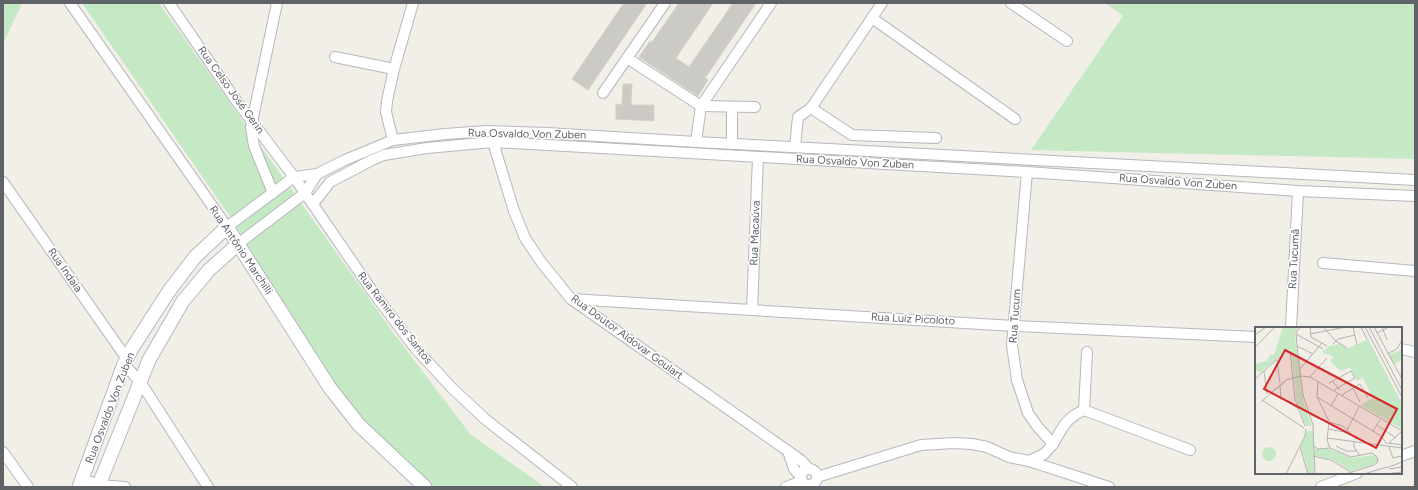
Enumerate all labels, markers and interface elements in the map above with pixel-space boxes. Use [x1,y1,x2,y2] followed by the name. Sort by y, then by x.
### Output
[195,44,267,136] street label: Rua Celso José Gerin
[468,126,586,142] street label: Rua Osvaldo Von Zuben
[796,152,914,172] street label: Rua Osvaldo Von Zuben
[1119,171,1237,193] street label: Rua Osvaldo Von Zuben
[747,200,763,266] street label: Rua Macaúva
[207,203,275,297] street label: Rua Antônio Marchilli
[1286,229,1302,289] street label: Rua Tucumã
[45,246,85,294] street label: Rua Indaia
[355,269,435,367] street label: Rua Ramiro dos Santos
[1007,288,1023,344] street label: Rua Tucum
[568,292,686,382] street label: Rua Doutor Aldovar Goulart
[870,310,956,328] street label: Rua Luíz Picoloto
[1255,327,1402,474] inset map
[83,350,137,466] street label: Rua Osvaldo Von Zuben

